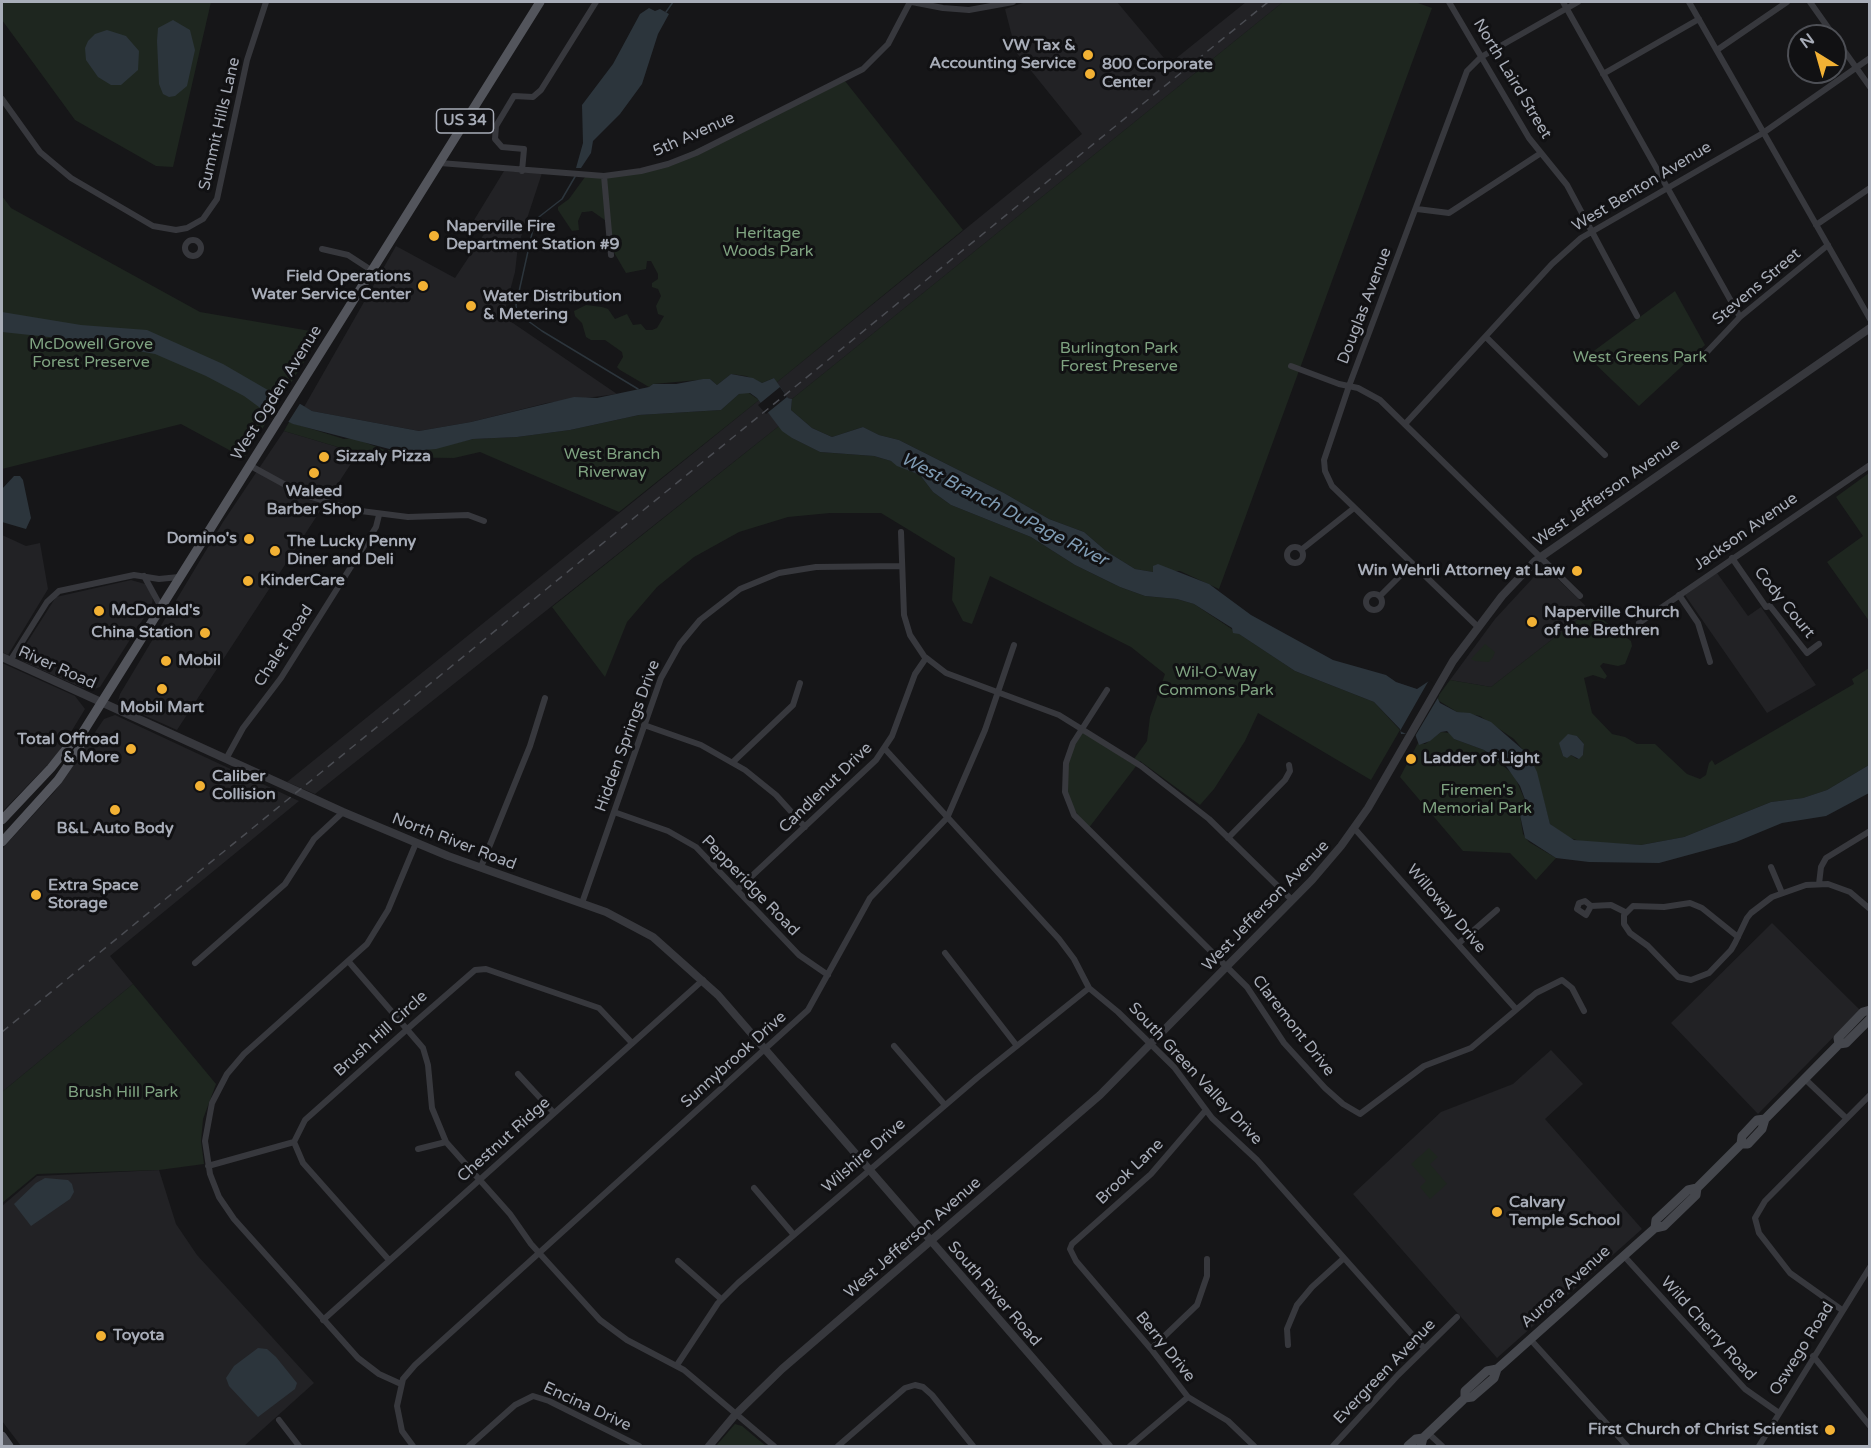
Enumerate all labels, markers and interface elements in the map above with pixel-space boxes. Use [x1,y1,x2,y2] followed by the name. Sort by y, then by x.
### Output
[1469,16,1555,142] street label: North Laird Street
[1787,24,1847,84] north arrow
[1796,29,1819,53] text: N
[929,36,1076,74] place label: VW Tax & Accounting Service
[1081,48,1095,62] marker: VW Tax & Accounting Service
[1102,55,1213,93] place label: 800 Corporate Center
[195,56,245,192] street label: Summit Hills Lane
[1083,67,1097,81] marker: 800 Corporate Center
[650,108,738,162] street label: 5th Avenue
[436,109,494,133] road number: US 34
[1569,138,1715,236] street label: West Benton Avenue
[446,217,620,255] place label: Naperville Fire Department Station #9
[722,224,814,262] park label: Heritage Woods Park
[427,229,441,243] marker: Naperville Fire Department Station #9
[1334,245,1396,367] street label: Douglas Avenue
[1709,245,1805,329] street label: Stevens Street
[251,267,411,305] place label: Field Operations Water Service Center
[416,279,430,293] marker: Field Operations Water Service Center
[483,287,622,325] place label: Water Distribution & Metering
[464,299,478,313] marker: Water Distribution & Metering
[228,322,326,464] street label: West Ogden Avenue
[29,335,153,373] park label: McDowell Grove Forest Preserve
[1060,339,1178,377] park label: Burlington Park Forest Preserve
[1573,348,1707,368] park label: West Greens Park
[1530,435,1684,551] street label: West Jefferson Avenue
[564,445,660,483] park label: West Branch Riverway
[336,447,431,467] place label: Sizzaly Pizza
[897,448,1111,572] water label: West Branch DuPage River
[317,450,331,464] marker: Sizzaly Pizza
[307,466,321,480] marker: Waleed Barber Shop
[267,482,361,520] place label: Waleed Barber Shop
[1690,489,1802,575] street label: Jackson Avenue
[166,529,237,549] place label: Domino's
[242,532,256,546] marker: Domino's
[287,532,416,570] place label: The Lucky Penny Diner and Deli
[268,544,282,558] marker: The Lucky Penny Diner and Deli
[1358,561,1565,581] place label: Win Wehrli Attorney at Law
[1570,564,1584,578] marker: Win Wehrli Attorney at Law
[1749,564,1819,642] street label: Cody Court
[260,571,345,591] place label: KinderCare
[241,574,255,588] marker: KinderCare
[111,601,200,621] place label: McDonald's
[251,602,317,690] street label: Chalet Road
[1544,603,1679,641] place label: Naperville Church of the Brethren
[92,604,106,618] marker: McDonald's
[1525,615,1539,629] marker: Naperville Church of the Brethren
[91,623,193,643] place label: China Station
[198,626,212,640] marker: China Station
[15,642,99,694] street label: River Road
[178,651,221,671] place label: Mobil
[159,654,173,668] marker: Mobil
[592,658,664,814] street label: Hidden Springs Drive
[1158,663,1274,701] park label: Wil-O-Way Commons Park
[155,682,169,696] marker: Mobil Mart
[120,698,204,718] place label: Mobil Mart
[17,730,119,768] place label: Total Offroad & More
[775,739,877,837] street label: Candlenut Drive
[124,742,138,756] marker: Total Offroad & More
[1423,749,1540,769] place label: Ladder of Light
[1404,752,1418,766] marker: Ladder of Light
[212,767,276,805] place label: Caliber Collision
[193,779,207,793] marker: Caliber Collision
[1422,781,1532,819] park label: Firemen's Memorial Park
[108,803,122,817] marker: B&L Auto Body
[389,809,519,875] street label: North River Road
[57,819,173,839] place label: B&L Auto Body
[697,832,803,940] street label: Pepperidge Road
[1198,837,1334,975] street label: West Jefferson Avenue
[1402,861,1490,957] street label: Willoway Drive
[48,876,139,914] place label: Extra Space Storage
[29,888,43,902] marker: Extra Space Storage
[1248,972,1338,1080] street label: Claremont Drive
[330,987,432,1081] street label: Brush Hill Circle
[1124,999,1266,1149] street label: South Green Valley Drive
[677,1008,791,1112] street label: Sunnybrook Drive
[68,1083,178,1103] park label: Brush Hill Park
[454,1093,554,1187] street label: Chestnut Ridge
[818,1115,910,1197] street label: Wilshire Drive
[1092,1135,1168,1209] street label: Brook Lane
[841,1173,985,1303] street label: West Jefferson Avenue
[1509,1193,1620,1231] place label: Calvary Temple School
[1490,1205,1504,1219] marker: Calvary Temple School
[943,1238,1045,1350] street label: South River Road
[1517,1242,1615,1332] street label: Aurora Avenue
[1656,1273,1760,1385] street label: Wild Cherry Road
[1766,1299,1838,1399] street label: Oswego Road
[1131,1308,1199,1386] street label: Berry Drive
[1330,1316,1440,1428] street label: Evergreen Avenue
[113,1326,165,1346] place label: Toyota
[94,1329,108,1343] marker: Toyota
[540,1378,634,1436] street label: Encina Drive
[1588,1420,1818,1440] place label: First Church of Christ Scientist
[1823,1423,1837,1437] marker: First Church of Christ Scientist

